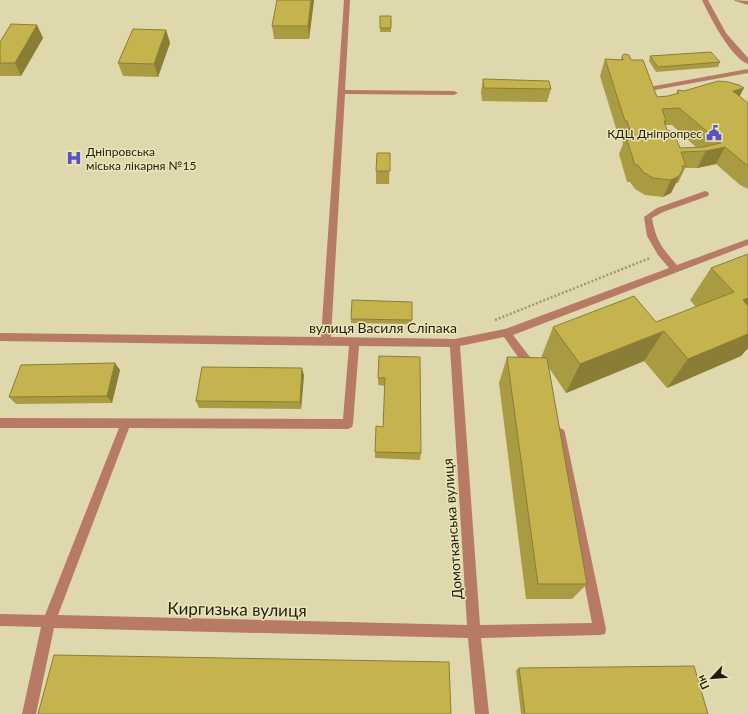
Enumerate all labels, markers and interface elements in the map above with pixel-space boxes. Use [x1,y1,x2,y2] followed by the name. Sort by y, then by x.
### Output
[705,124,723,142] public building icon: КДЦ Дніпропрес
[607,126,702,141] place label: КДЦ Дніпропрес
[86,144,196,173] place label: Дніпровська міська лікарня №15
[65,149,83,167] hospital icon: Дніпровська міська лікарня №15
[309,319,457,336] street label: вулиця Василя Сліпака
[439,458,465,600] street label: Домотканська вулиця
[167,597,307,621] street label: Киргизька вулиця
[692,658,732,698] north arrow
[694,673,712,692] text: Пн

